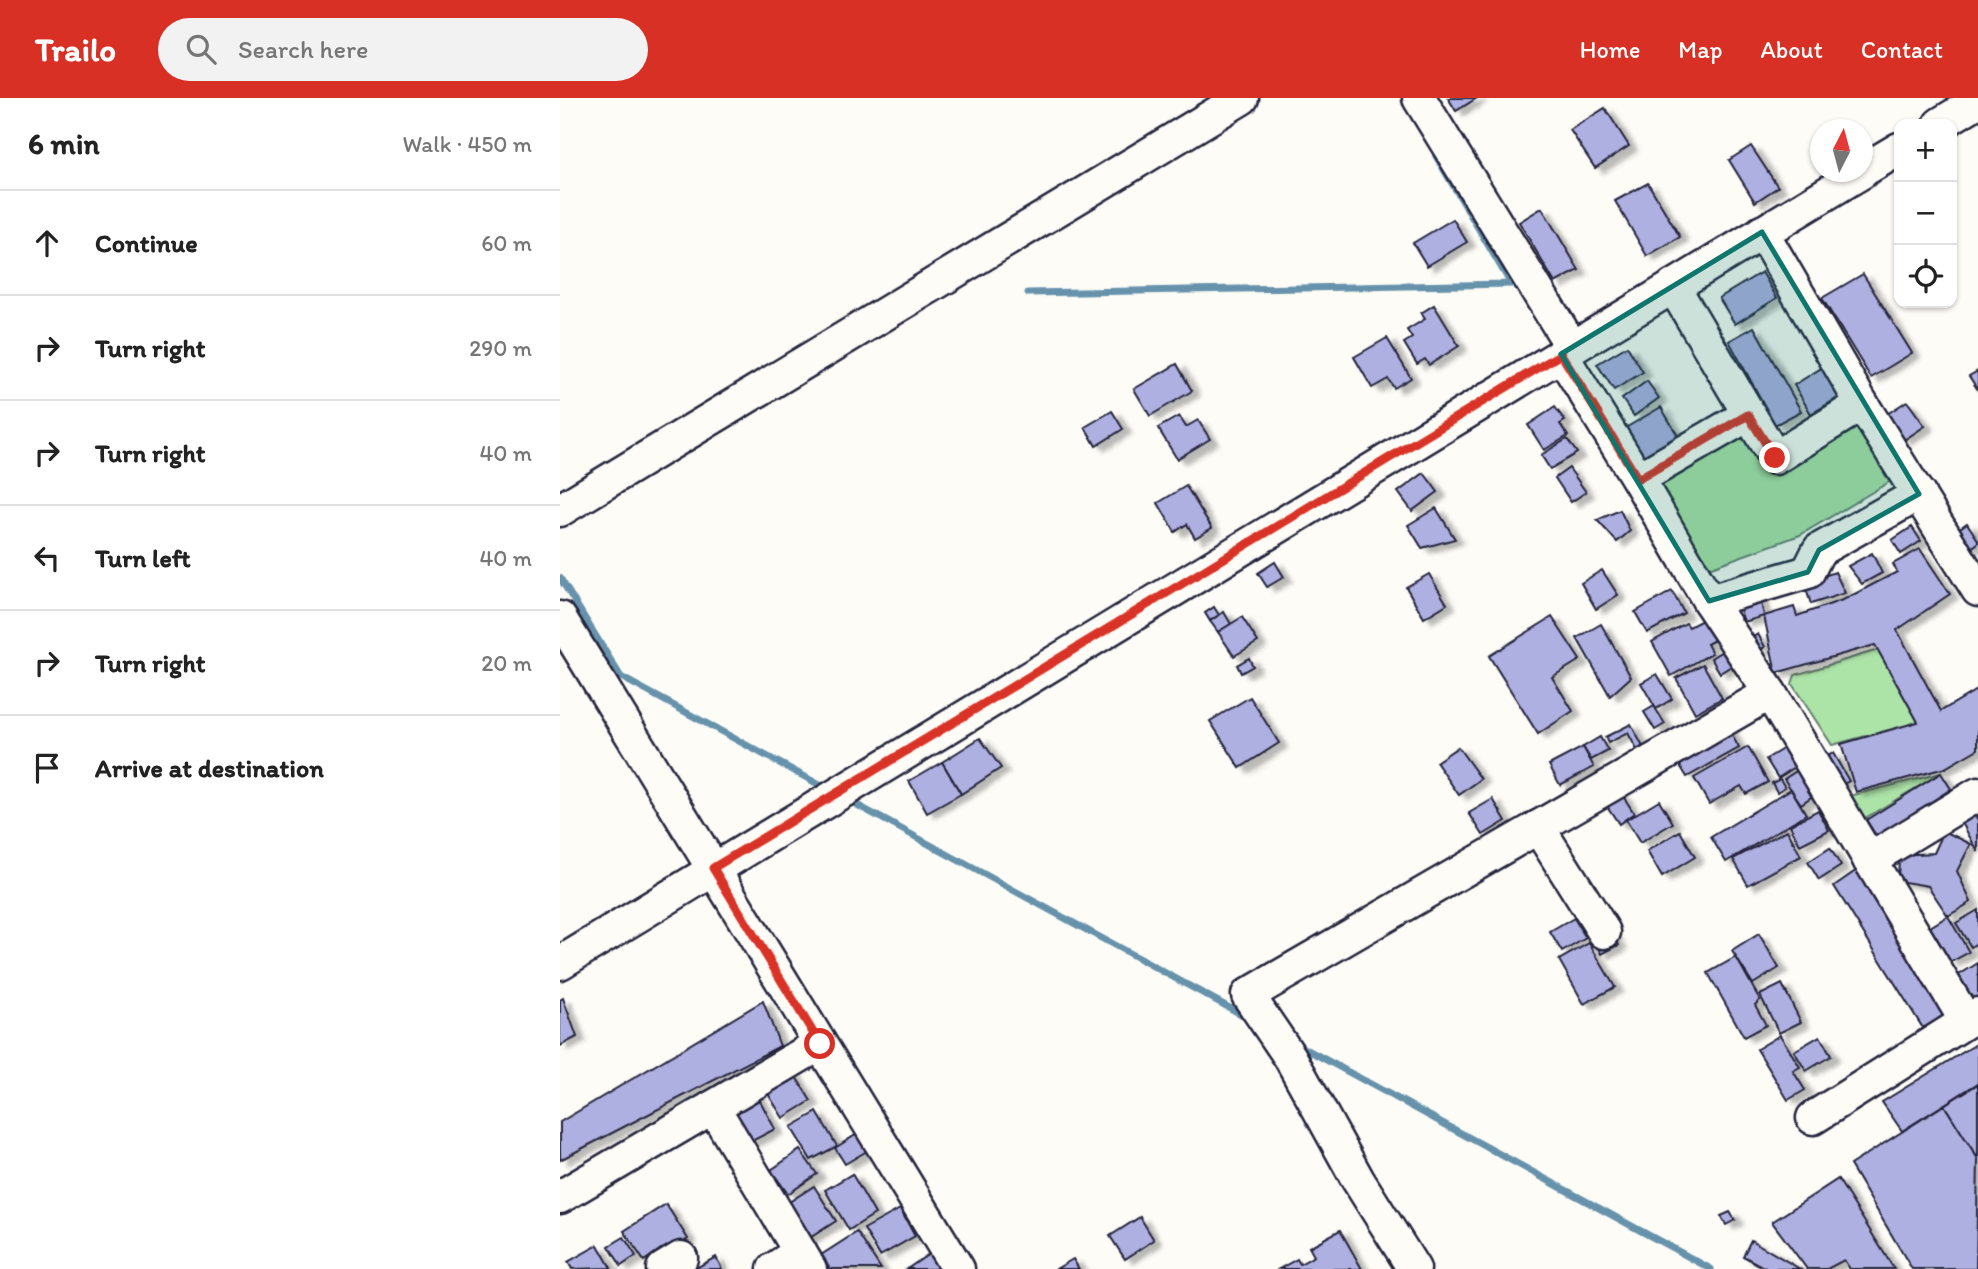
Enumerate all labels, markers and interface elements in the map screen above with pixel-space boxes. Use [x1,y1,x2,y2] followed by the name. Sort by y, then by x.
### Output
[158,18,648,81] search box
[35,30,116,69] text: Trailo
[182,30,220,68] icon: search
[238,33,368,65] text: Search here
[1580,35,1640,64] text: Home
[1678,35,1722,64] text: Map
[1760,35,1823,64] text: About
[1861,35,1943,64] text: Contact
[1810,119,1873,182] north arrow
[1894,119,1957,308] map controls
[1894,119,1957,182] button: +
[28,125,100,162] text: 6 min
[402,130,532,158] text: Walk · 450 m
[1894,182,1957,245] button: −
[28,224,66,262] icon: ahead
[95,227,198,259] text: Continue
[481,229,532,257] text: 60 m
[1894,245,1957,308] button: locate
[28,329,66,367] icon: right
[95,332,206,364] text: Turn right
[469,334,532,362] text: 290 m
[28,434,66,472] icon: right
[95,437,206,469] text: Turn right
[479,439,532,467] text: 40 m
[1759,442,1790,473] route end
[28,539,66,577] icon: left
[95,542,191,574] text: Turn left
[479,544,532,572] text: 40 m
[28,644,66,682] icon: right
[95,647,206,679] text: Turn right
[481,649,532,677] text: 20 m
[28,749,66,787] icon: arrive
[95,752,324,784] text: Arrive at destination
[804,1028,835,1059] route start

